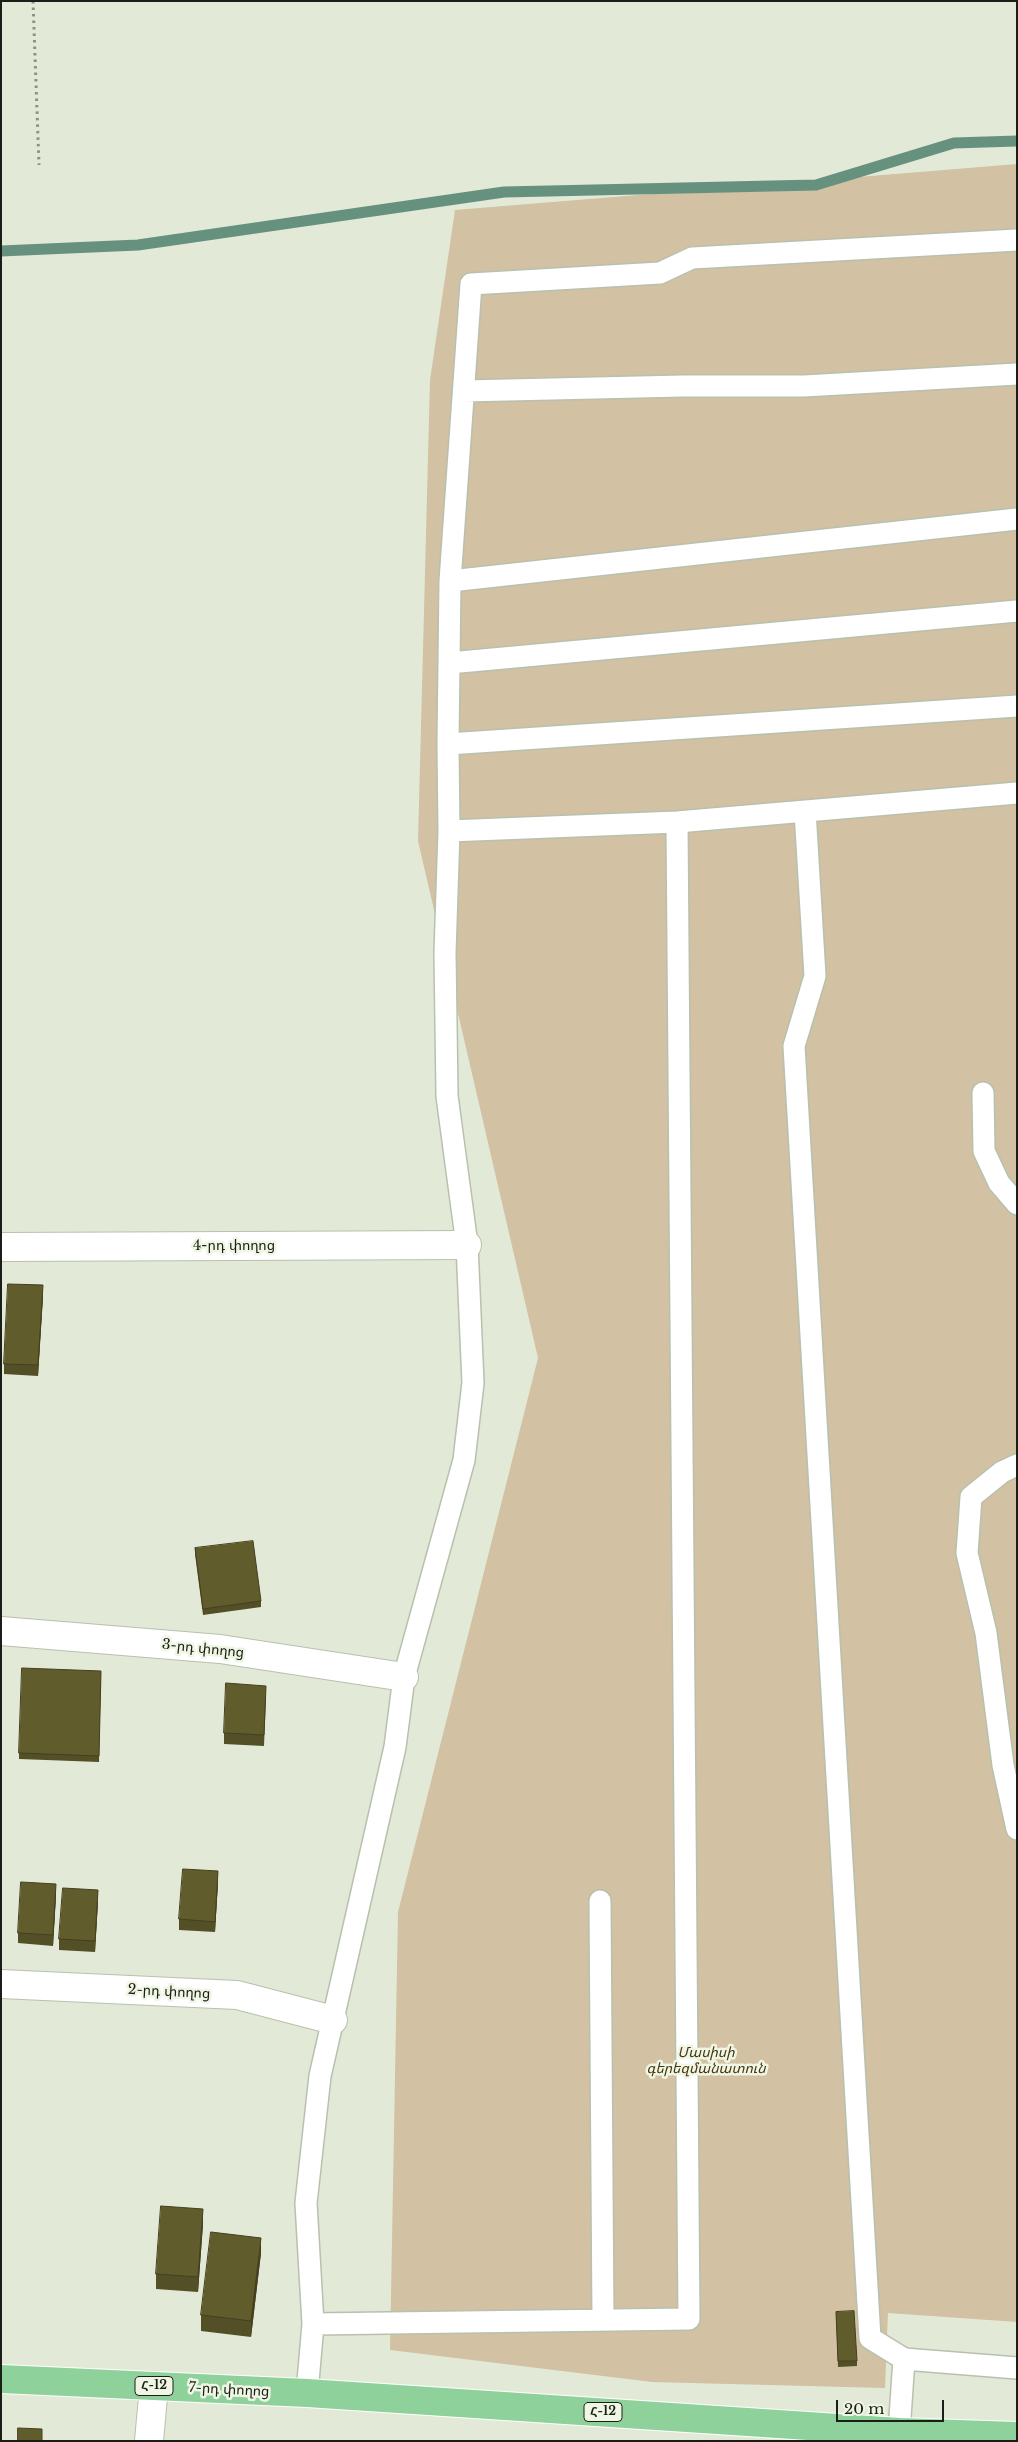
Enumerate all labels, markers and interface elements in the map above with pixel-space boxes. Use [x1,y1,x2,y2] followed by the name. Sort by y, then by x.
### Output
[193,1238,275,1254] street label: 4-րդ փողոց
[161,1636,245,1662] street label: 3-րդ փողոց
[127,1981,211,2003] street label: 2-րդ փողոց
[646,2045,766,2078] park label: Մասիսի գերեզմանատուն
[135,2376,173,2396] road number: Հ-12
[188,2379,270,2401] street label: 7-րդ փողոց
[838,2390,946,2422] scale bar
[844,2399,884,2418] text: 20 m
[584,2402,622,2422] road number: Հ-12

